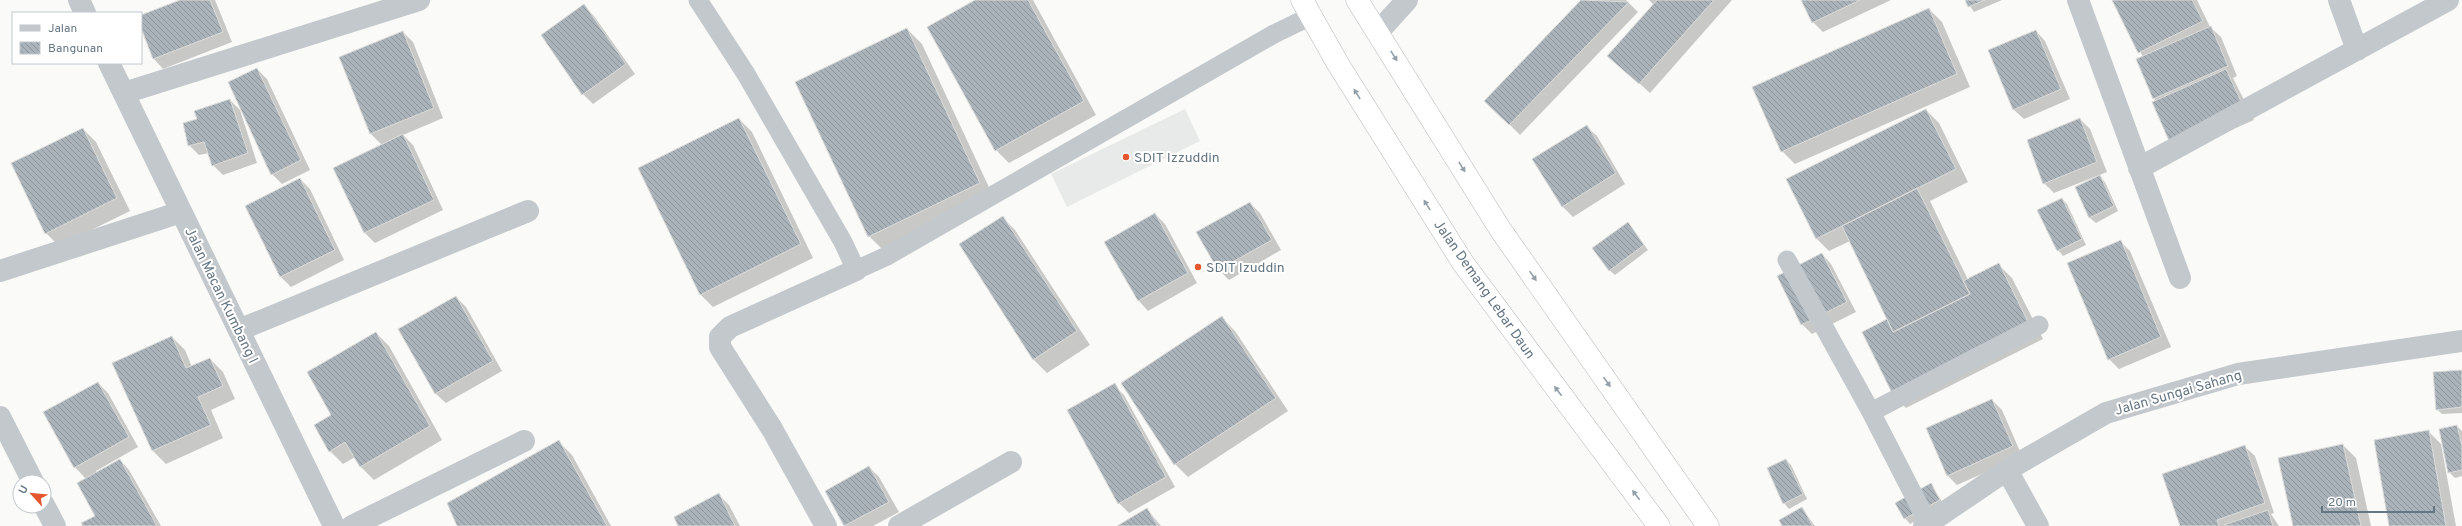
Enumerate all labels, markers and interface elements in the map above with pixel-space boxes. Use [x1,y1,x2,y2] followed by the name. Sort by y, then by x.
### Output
[12,12,142,64] legend
[48,21,77,37] text: Jalan
[48,41,103,57] text: Bangunan
[1390,50,1397,62] one-way arrow
[1354,89,1361,100] one-way arrow
[1134,150,1220,167] place label: SDIT Izzuddin
[1121,152,1131,162] marker: SDIT Izzuddin
[1458,162,1466,172] one-way arrow
[1423,199,1430,211] one-way arrow
[1429,217,1538,362] street label: Jalan Demang Lebar Daun
[180,225,261,366] street label: Jalan Macan Kumbang I
[1206,260,1285,277] place label: SDIT Izuddin
[1193,262,1203,272] marker: SDIT Izuddin
[1529,271,1537,281] one-way arrow
[2113,367,2244,420] street label: Jalan Sungai Sahang
[1603,377,1611,388] one-way arrow
[1554,385,1562,396] one-way arrow
[12,474,52,514] north arrow
[16,483,32,497] text: U
[2322,488,2434,514] scale bar
[1632,489,1640,500] one-way arrow
[2328,495,2356,511] text: 20 m

